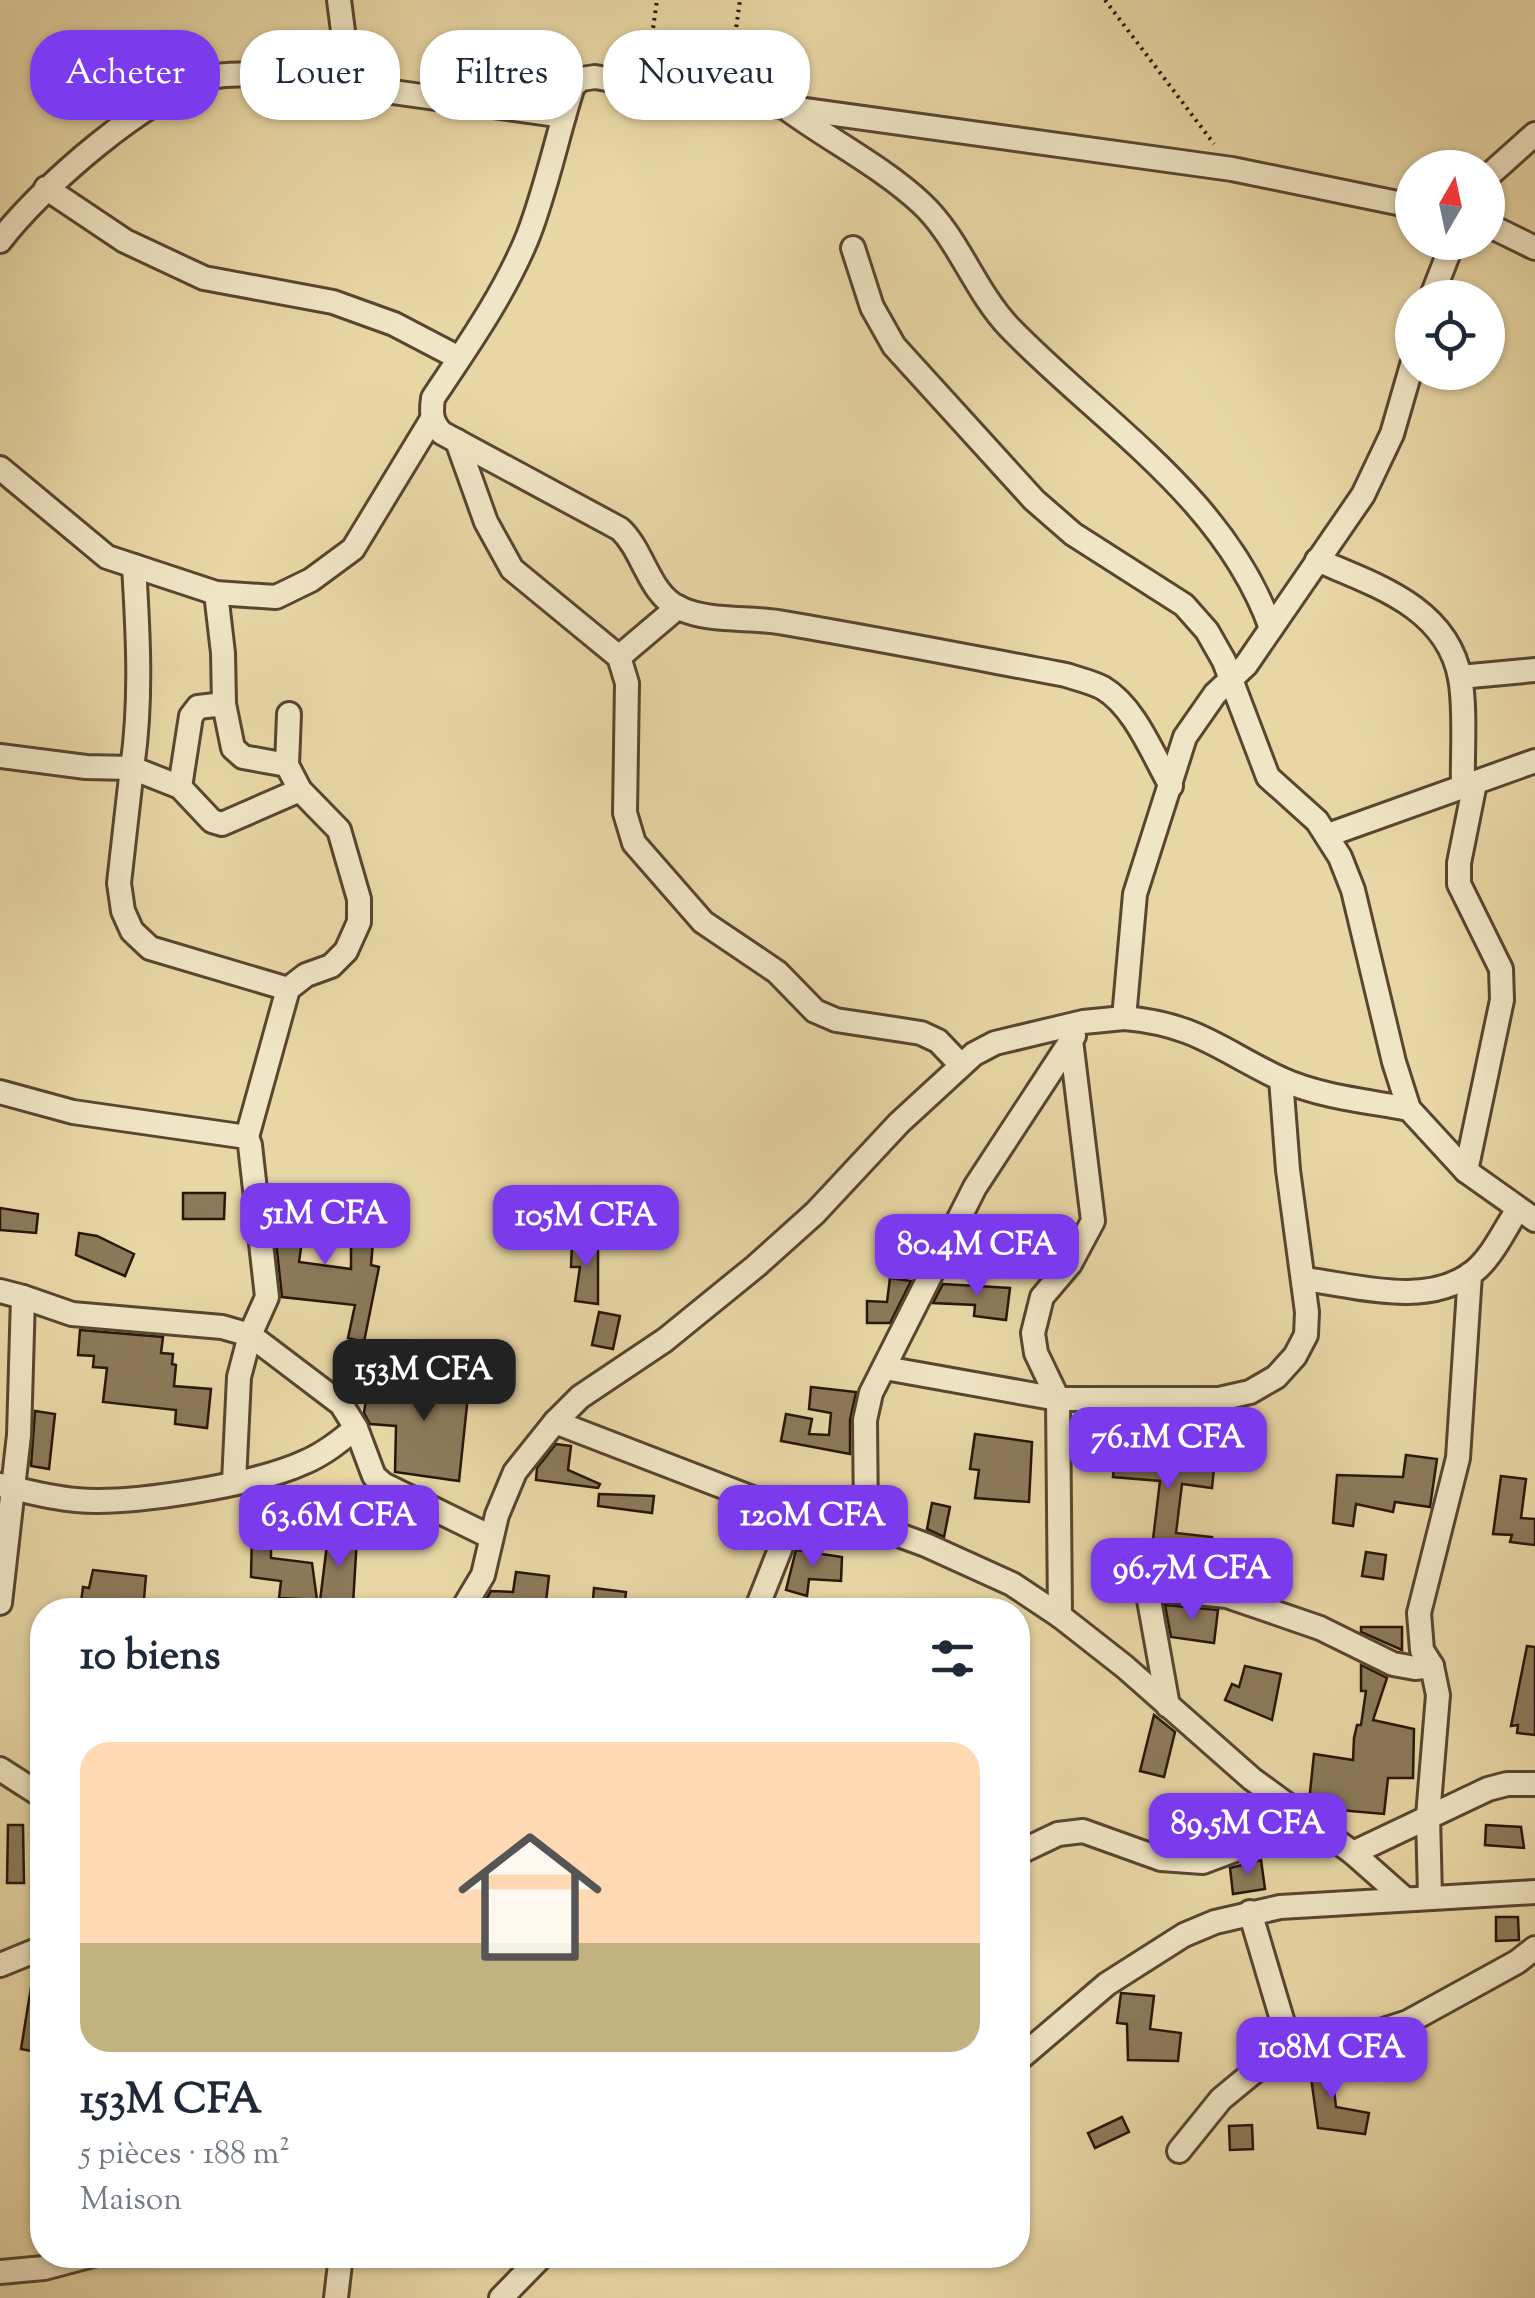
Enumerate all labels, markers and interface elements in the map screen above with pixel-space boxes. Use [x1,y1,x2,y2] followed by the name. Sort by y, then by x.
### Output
[30,30,220,120] chip: Acheter
[240,30,400,120] chip: Louer
[420,30,583,120] chip: Filtres
[603,30,810,120] chip: Nouveau
[1395,150,1505,260] north arrow
[1395,150,1505,390] map controls
[1395,280,1505,390] button: locate
[233,1183,417,1268] pin: 51M CFA
[483,1185,689,1270] pin: 105M CFA
[262,1192,388,1238] text: 51M CFA
[515,1194,657,1240] text: 105M CFA
[863,1214,1091,1299] pin: 80.4M CFA
[897,1223,1057,1269] text: 80.4M CFA
[321,1339,527,1424] pin: 153M CFA
[355,1348,493,1394] text: 153M CFA
[1054,1407,1282,1492] pin: 76.1M CFA
[1091,1416,1245,1462] text: 76.1M CFA
[225,1485,453,1570] pin: 63.6M CFA
[710,1485,916,1570] pin: 120M CFA
[261,1494,417,1540] text: 63.6M CFA
[740,1494,886,1540] text: 120M CFA
[1078,1538,1306,1623] pin: 96.7M CFA
[1113,1547,1271,1593] text: 96.7M CFA
[80,1628,221,1688] text: 10 biens
[925,1631,980,1686] icon: filters
[1134,1793,1362,1878] pin: 89.5M CFA
[1171,1802,1325,1848] text: 89.5M CFA
[440,1807,620,1987] icon: home
[1229,2017,1435,2102] pin: 108M CFA
[1258,2026,1406,2072] text: 108M CFA
[80,2072,262,2132] text: 153M CFA
[80,2132,290,2178] text: 5 pièces · 188 m²
[80,2178,182,2224] text: Maison

